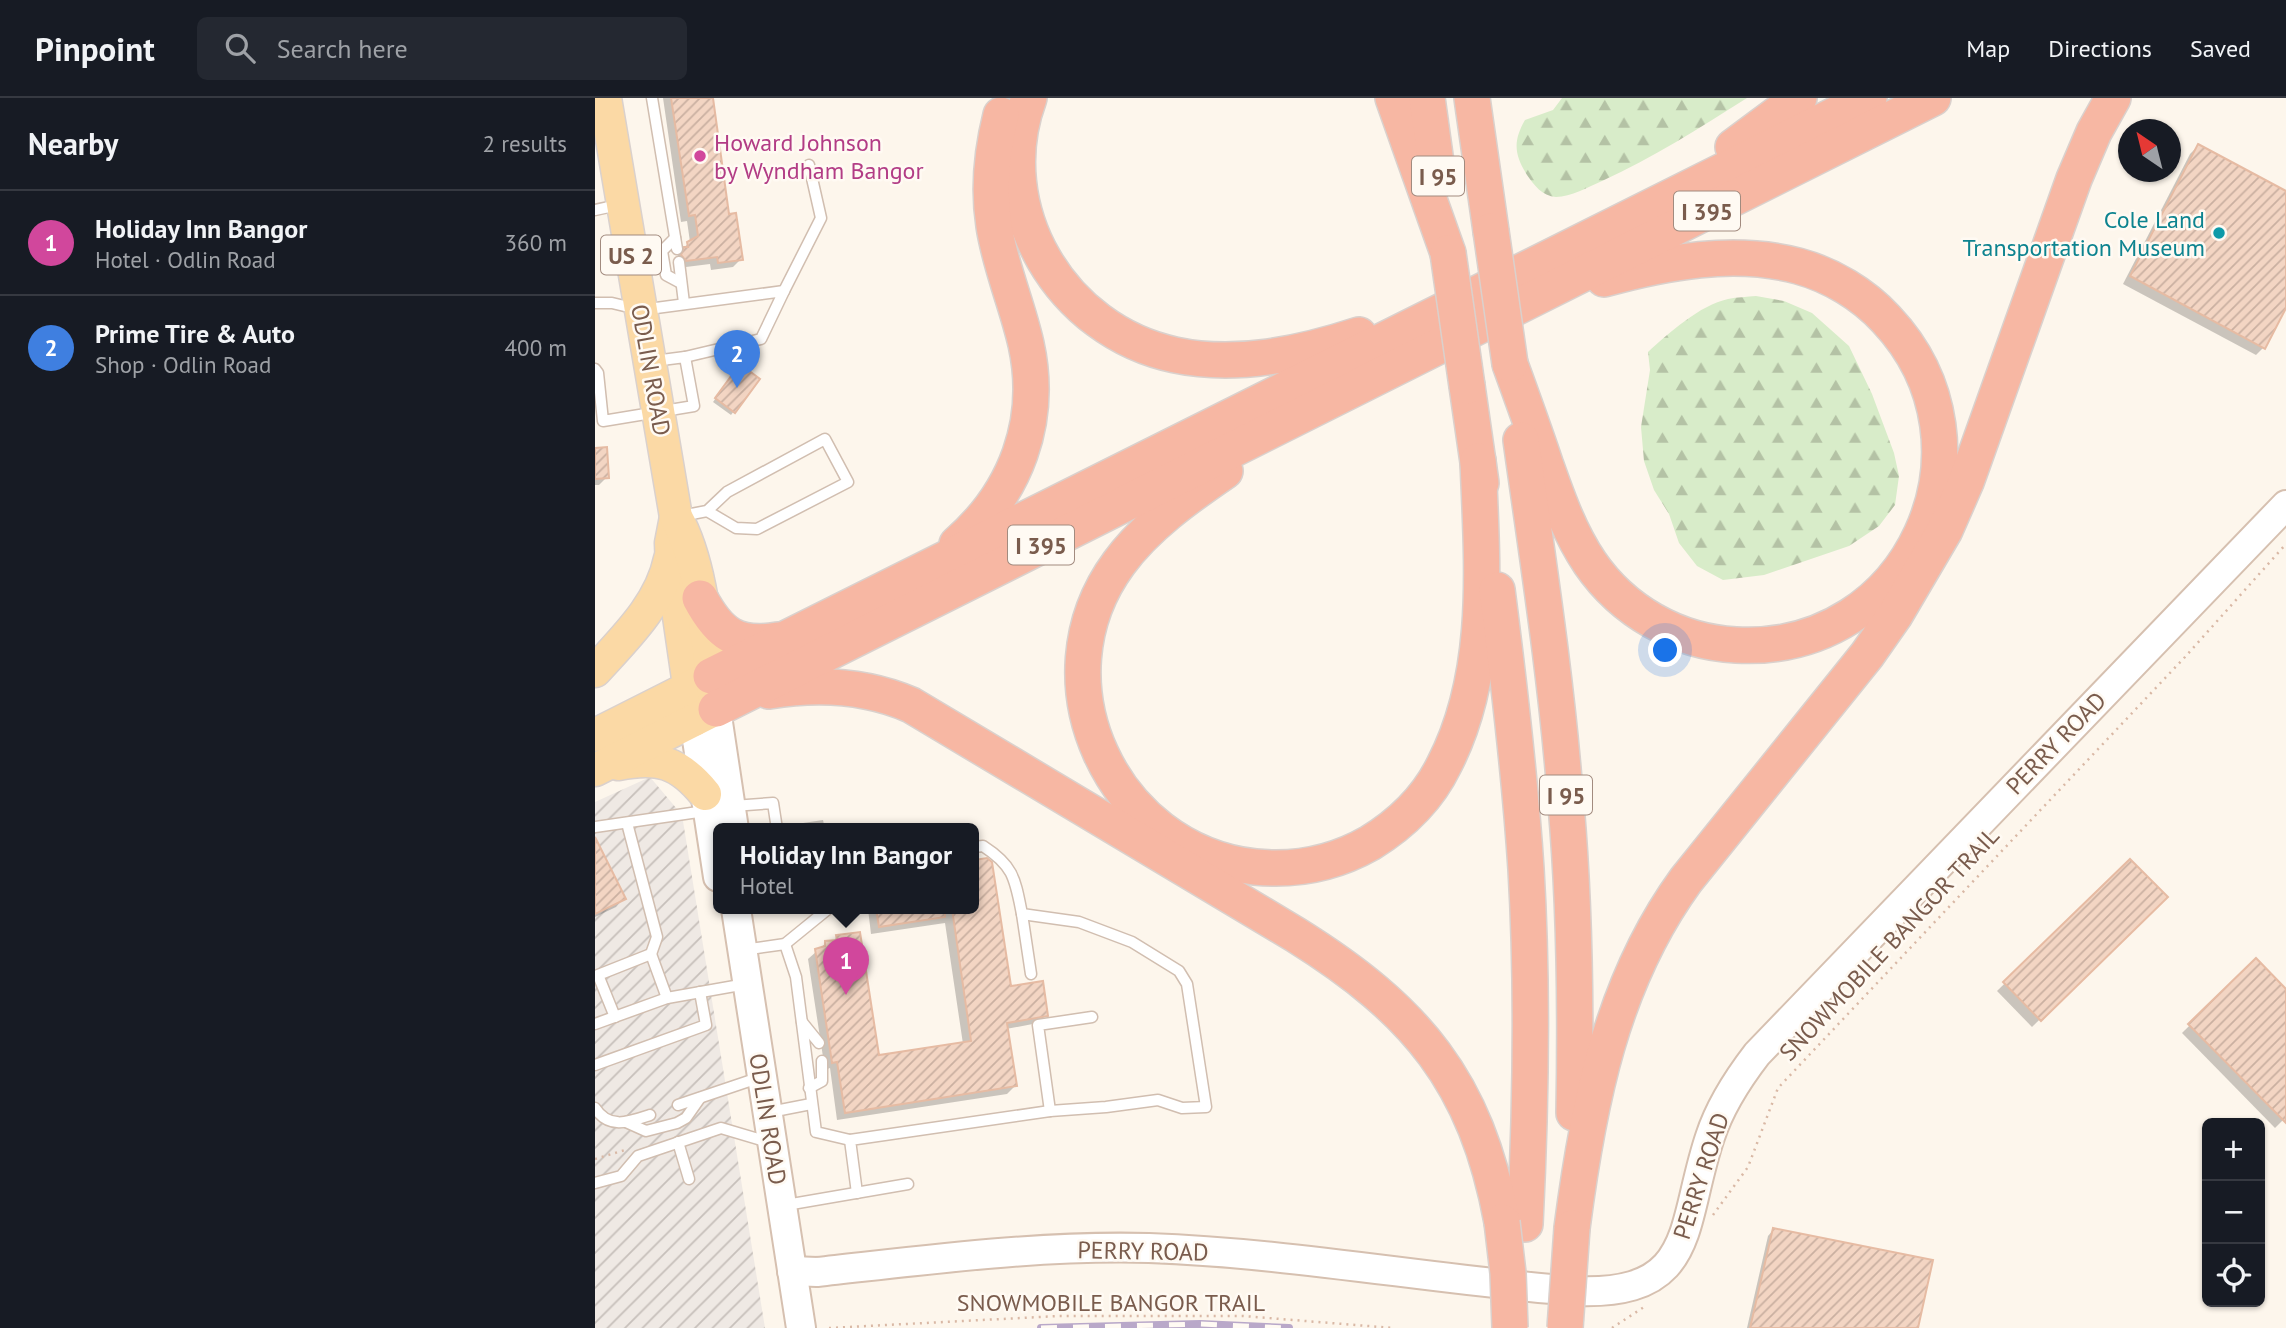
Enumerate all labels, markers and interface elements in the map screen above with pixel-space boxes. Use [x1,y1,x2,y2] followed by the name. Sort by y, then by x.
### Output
[197,17,687,80] search box
[35,27,155,70] text: Pinpoint
[221,29,259,67] icon: search
[277,32,408,65] text: Search here
[1966,33,2010,64] text: Map
[2048,33,2152,64] text: Directions
[2190,33,2251,64] text: Saved
[2118,119,2181,182] north arrow
[28,124,118,163] text: Nearby
[714,127,924,186] place label: Howard Johnson by Wyndham Bangor
[483,129,567,158] text: 2 results
[692,148,708,164] marker: Howard Johnson by Wyndham Bangor
[1412,156,1464,195] road number: I 95
[1674,192,1740,230] road number: I 395
[1963,204,2205,263] place label: Cole Land Transportation Museum
[95,212,307,245] text: Holiday Inn Bangor
[2211,225,2227,241] marker: Cole Land Transportation Museum
[44,228,58,257] text: 1
[505,228,567,257] text: 360 m
[601,236,661,274] road number: US 2
[95,245,276,274] text: Hotel · Odlin Road
[624,302,678,438] street label: ODLIN ROAD
[95,317,295,350] text: Prime Tire & Auto
[714,330,760,388] pin: 2
[44,333,58,362] text: 2
[505,333,567,362] text: 400 m
[95,350,271,379] text: Shop · Odlin Road
[1008,526,1074,564] road number: I 395
[1648,633,1682,667] your location
[1999,685,2113,801] street label: PERRY ROAD
[1540,776,1592,814] road number: I 95
[1772,821,2006,1067] street label: SNOWMOBILE BANGOR TRAIL
[713,823,979,914] popup
[740,838,952,871] text: Holiday Inn Bangor
[740,871,794,900] text: Hotel
[823,937,869,995] pin: 1
[742,1051,794,1187] street label: ODLIN ROAD
[1666,1109,1736,1243] street label: PERRY ROAD
[2202,1118,2265,1307] map controls
[2202,1118,2265,1181] button: +
[2202,1181,2265,1244] button: −
[1077,1234,1209,1268] street label: PERRY ROAD
[2202,1244,2265,1307] button: locate
[957,1287,1265,1318] street label: SNOWMOBILE BANGOR TRAIL

